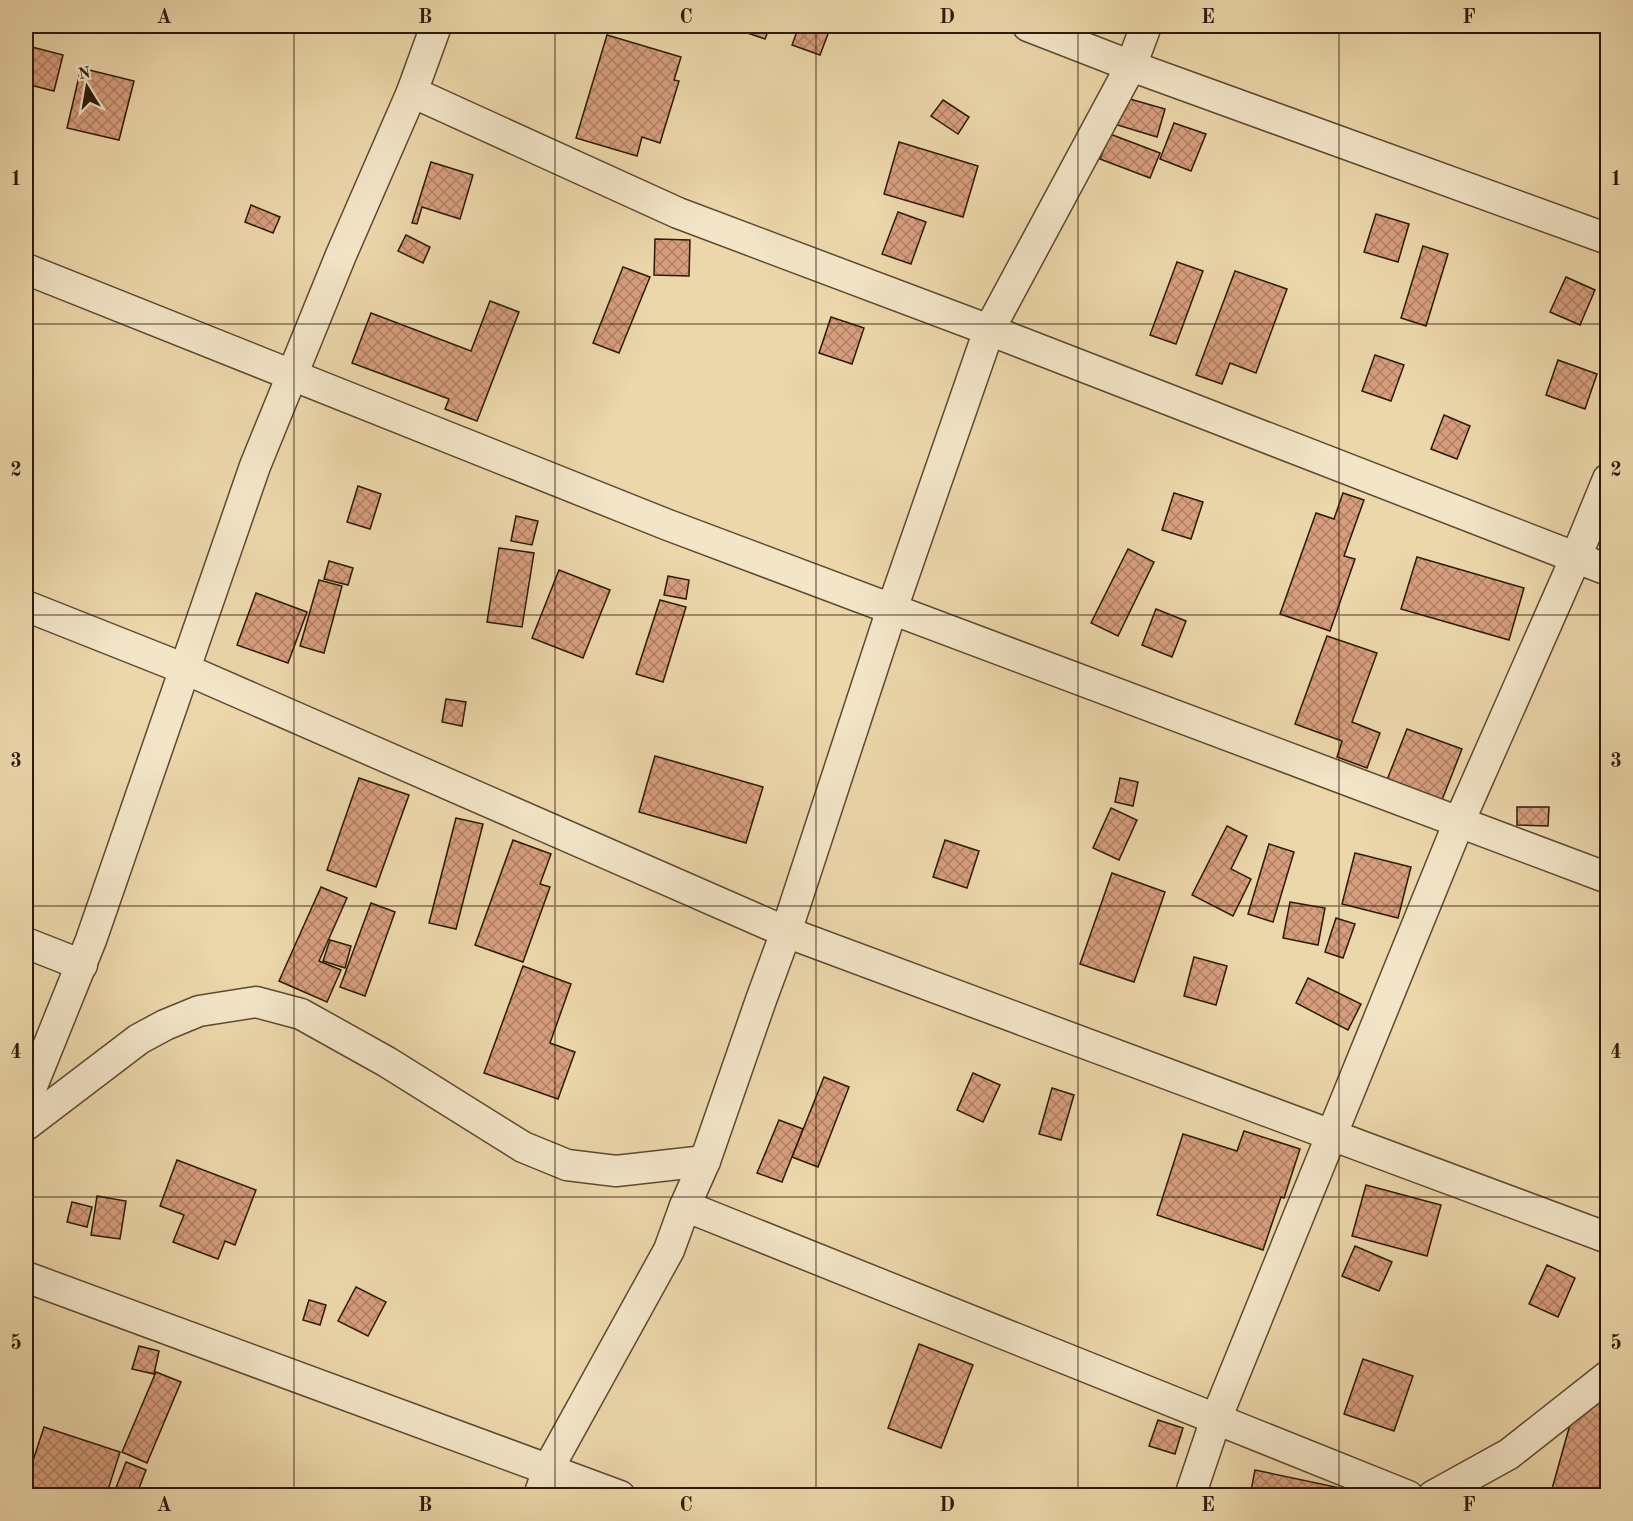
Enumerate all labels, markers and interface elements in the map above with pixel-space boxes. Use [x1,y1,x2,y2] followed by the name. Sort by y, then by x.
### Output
[156,8,172,28] text: A
[418,8,432,28] text: B
[679,8,693,28] text: C
[939,8,955,28] text: D
[1201,8,1215,28] text: E
[1462,8,1476,28] text: F
[57,57,117,117] north arrow
[77,65,93,83] text: N
[10,170,22,190] text: 1
[1610,170,1622,190] text: 1
[10,461,22,481] text: 2
[1610,461,1622,481] text: 2
[10,752,22,772] text: 3
[1610,752,1622,772] text: 3
[10,1043,22,1063] text: 4
[1610,1043,1622,1063] text: 4
[10,1333,22,1354] text: 5
[1610,1333,1622,1354] text: 5
[156,1496,172,1516] text: A
[418,1496,432,1516] text: B
[679,1496,693,1516] text: C
[939,1496,955,1516] text: D
[1201,1496,1215,1516] text: E
[1462,1496,1476,1516] text: F

